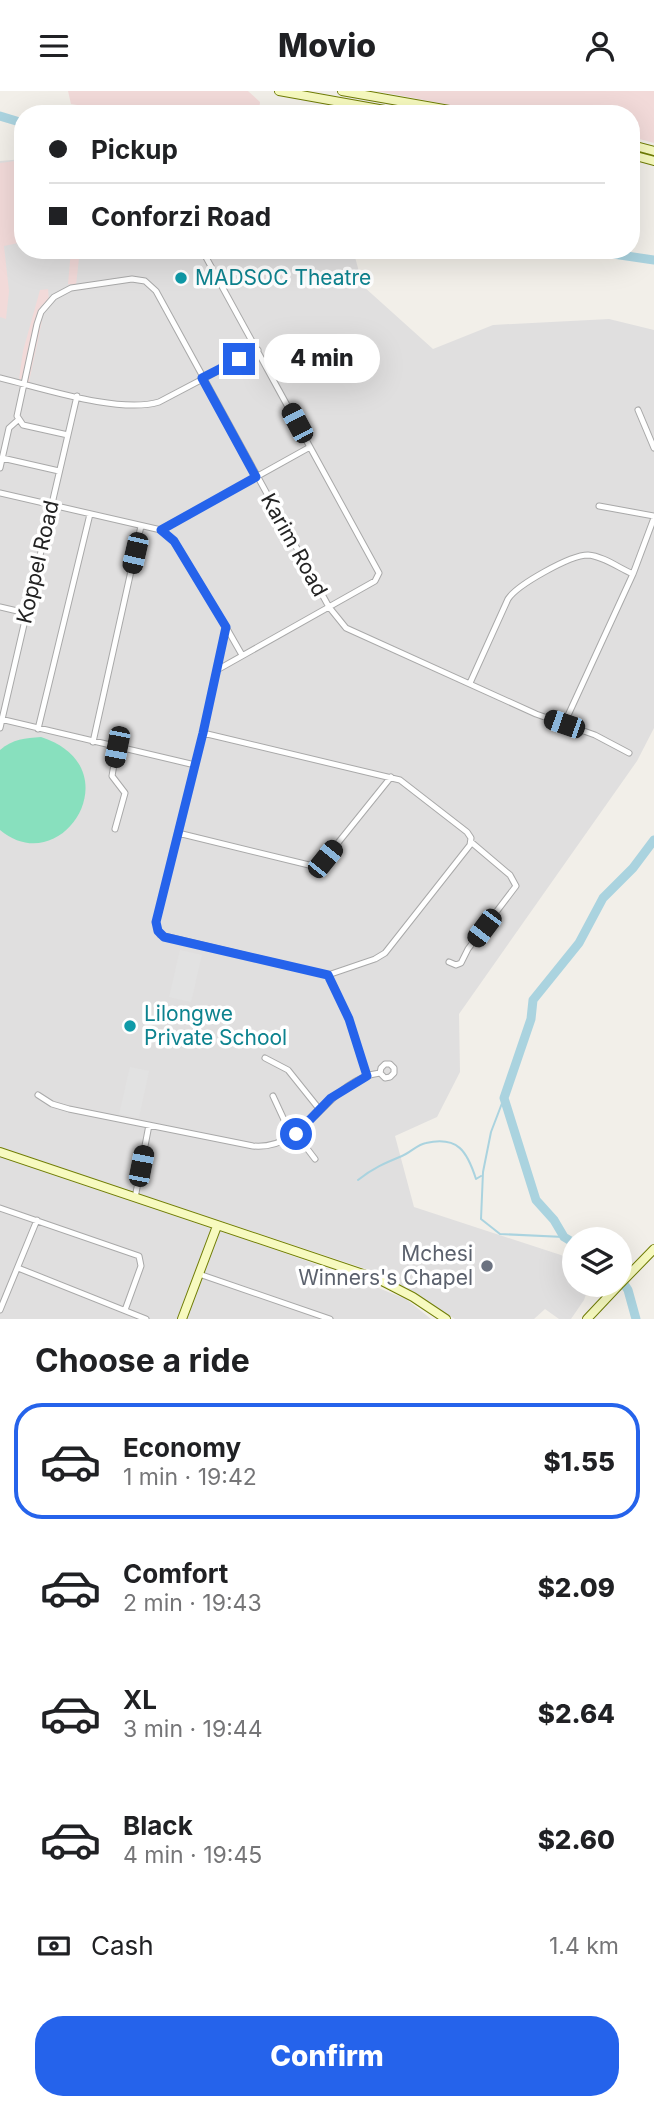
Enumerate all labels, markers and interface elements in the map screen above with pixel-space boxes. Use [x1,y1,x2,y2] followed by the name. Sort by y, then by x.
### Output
[278,26,376,65] text: Movio
[35,27,73,65] icon: menu
[581,27,619,65] icon: person
[91,134,178,165] text: Pickup
[91,201,271,232] text: Conforzi Road
[195,265,371,290] place label: MADSOC Theatre
[173,270,189,286] marker: MADSOC Theatre
[264,335,379,383] callout: 4 min
[223,343,255,375] route end
[290,344,354,372] text: 4 min
[278,400,317,446] car
[256,489,333,601] street label: Karim Road
[11,498,64,626] street label: Koppel Road
[121,530,150,576] car
[541,707,588,741] car
[103,724,132,770] car
[304,836,347,882] car
[463,905,506,951] car
[144,1001,287,1050] place label: Lilongwe Private School
[122,1018,138,1034] marker: Lilongwe Private School
[280,1118,312,1150] route start
[127,1143,156,1189] car
[562,1227,632,1297] map controls
[562,1227,632,1297] button: layers
[298,1241,473,1290] place label: Mchesi Winners's Chapel
[479,1258,495,1274] marker: Mchesi Winners's Chapel
[35,1341,250,1380] text: Choose a ride
[39,1430,102,1493] icon: car
[123,1432,241,1463] text: Economy
[543,1446,615,1477] text: $1.55
[123,1463,257,1491] text: 1 min · 19:42
[39,1556,102,1619] icon: car
[123,1558,228,1589] text: Comfort
[538,1572,615,1603] text: $2.09
[123,1589,262,1617] text: 2 min · 19:43
[39,1682,102,1745] icon: car
[123,1684,157,1715] text: XL
[538,1698,615,1729] text: $2.64
[123,1715,263,1743] text: 3 min · 19:44
[39,1808,102,1871] icon: car
[123,1810,193,1841] text: Black
[538,1824,615,1855] text: $2.60
[123,1841,262,1869] text: 4 min · 19:45
[35,1927,73,1965] icon: cash
[91,1930,154,1961] text: Cash
[549,1932,619,1960] text: 1.4 km
[35,2016,619,2096] button: Confirm

